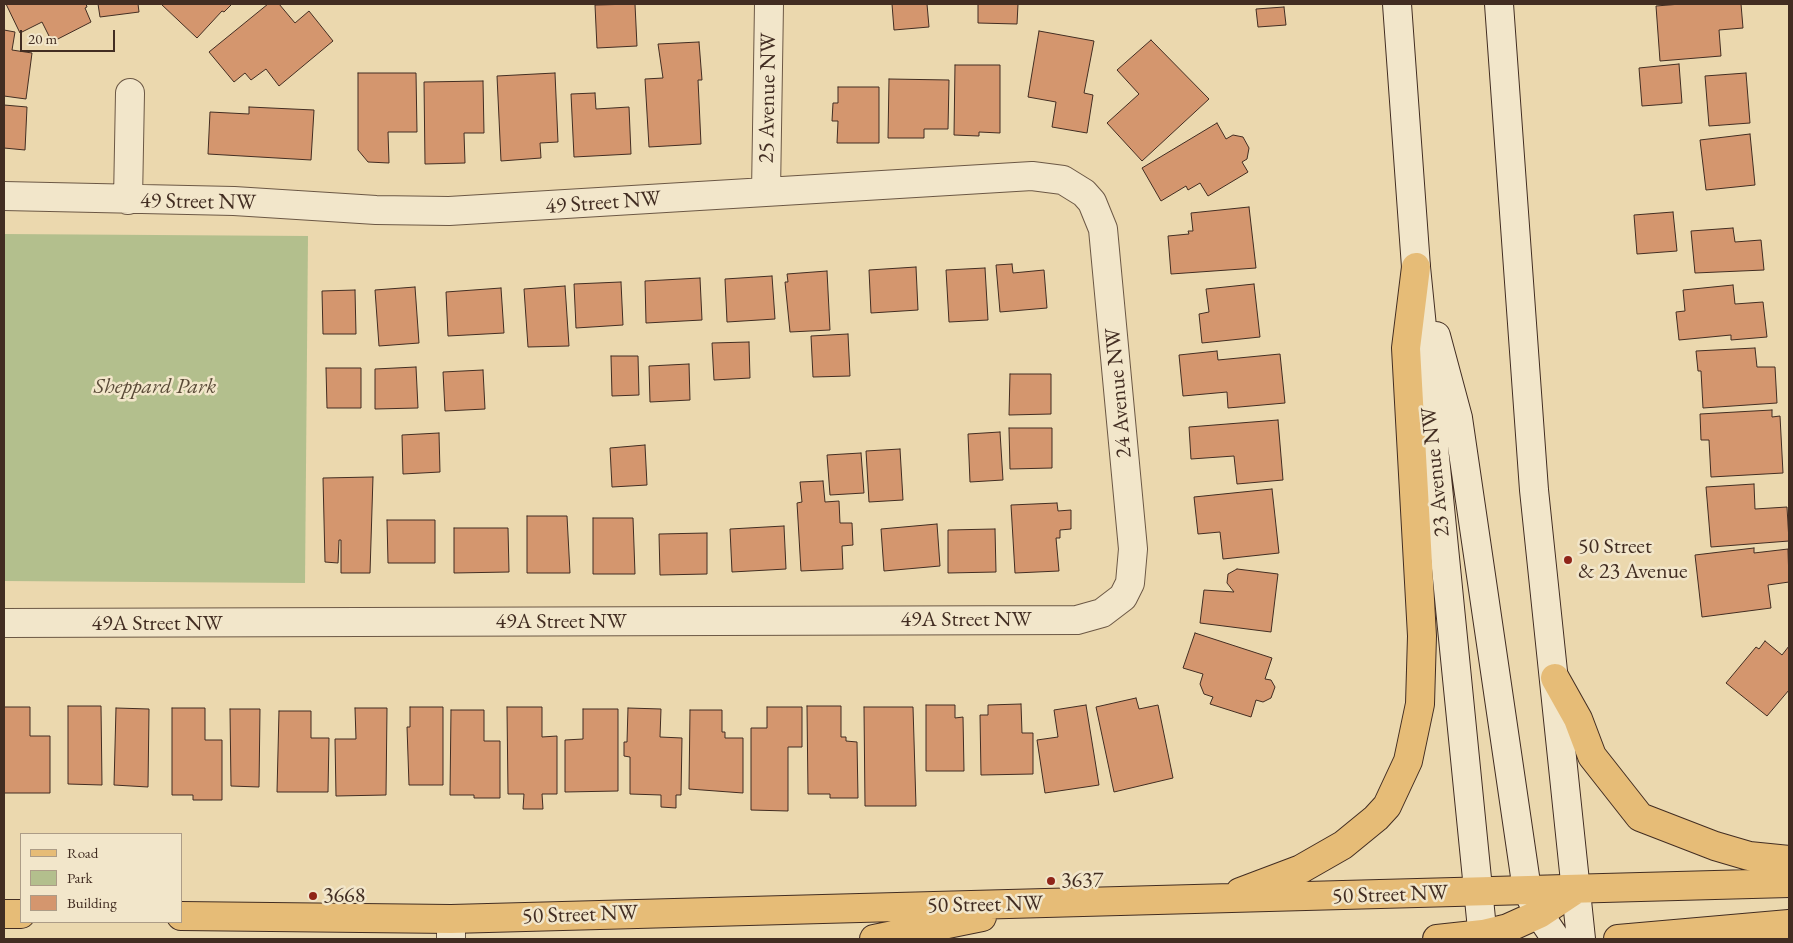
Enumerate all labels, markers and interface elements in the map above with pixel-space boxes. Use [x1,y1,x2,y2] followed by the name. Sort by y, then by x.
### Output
[22,20,118,52] scale bar
[28,29,57,48] text: 20 m
[754,32,782,164] street label: 25 Avenue NW
[544,186,662,220] street label: 49 Street NW
[140,188,256,216] street label: 49 Street NW
[1100,327,1138,459] street label: 24 Avenue NW
[94,374,216,400] park label: Sheppard Park
[1416,406,1456,538] street label: 23 Avenue NW
[1578,534,1688,586] place label: 50 Street & 23 Avenue
[1562,554,1574,566] marker: 50 Street & 23 Avenue
[900,607,1032,633] street label: 49A Street NW
[495,609,627,635] street label: 49A Street NW
[91,611,223,637] street label: 49A Street NW
[20,833,182,923] legend
[67,843,98,862] text: Road
[67,868,93,887] text: Park
[1061,868,1103,894] place label: 3637
[1045,875,1057,887] marker: 3637
[1332,880,1448,910] street label: 50 Street NW
[323,883,365,909] place label: 3668
[307,890,319,902] marker: 3668
[927,891,1043,919] street label: 50 Street NW
[67,893,117,912] text: Building
[522,900,638,930] street label: 50 Street NW

